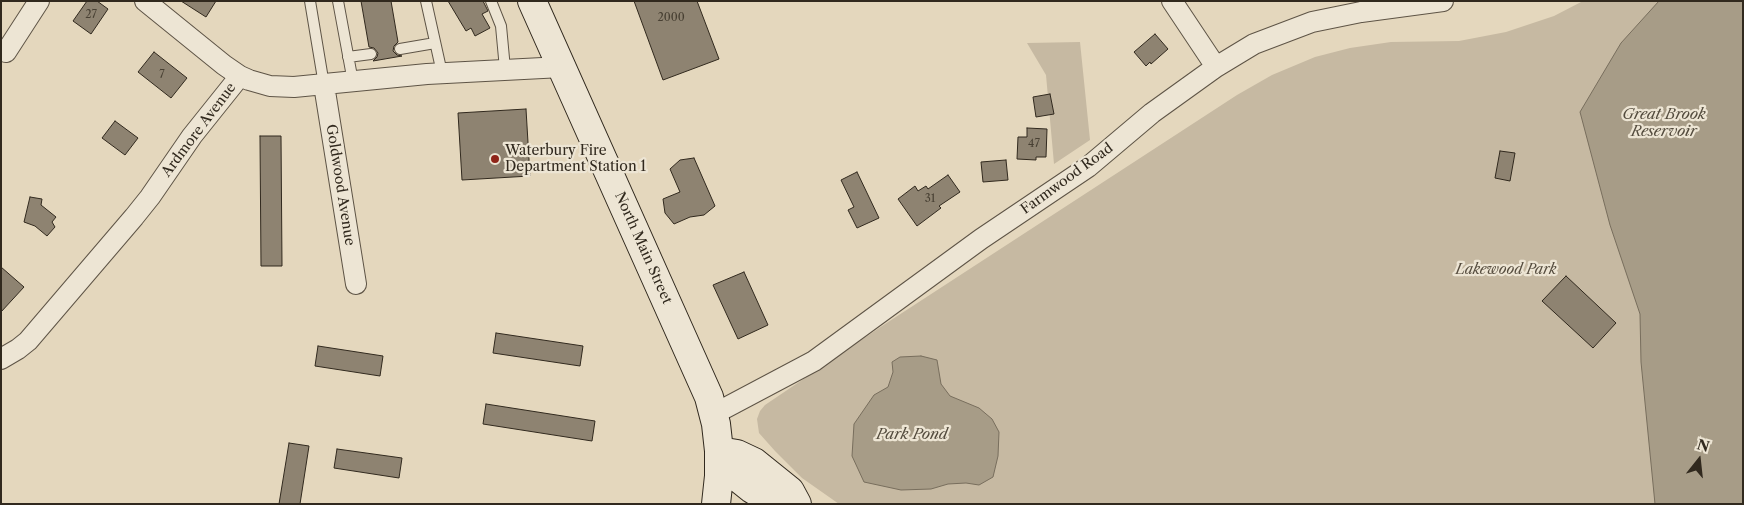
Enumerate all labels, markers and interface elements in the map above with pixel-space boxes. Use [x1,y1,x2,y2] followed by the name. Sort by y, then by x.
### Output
[85,8,97,22] house number: 27
[657,11,685,25] house number: 2000
[159,68,165,82] house number: 7
[158,80,240,180] street label: Ardmore Avenue
[1622,106,1706,141] water label: Great Brook Reservoir
[322,123,358,247] street label: Goldwood Avenue
[1028,137,1040,151] house number: 47
[1018,140,1116,218] street label: Farmwood Road
[505,143,646,176] place label: Waterbury Fire Department Station 1
[489,153,501,165] marker: Waterbury Fire Department Station 1
[611,189,675,307] street label: North Main Street
[925,192,935,206] house number: 31
[1455,262,1557,278] park label: Lakewood Park
[876,426,948,444] water label: Park Pond
[1674,435,1724,485] north arrow
[1695,435,1711,456] text: N

